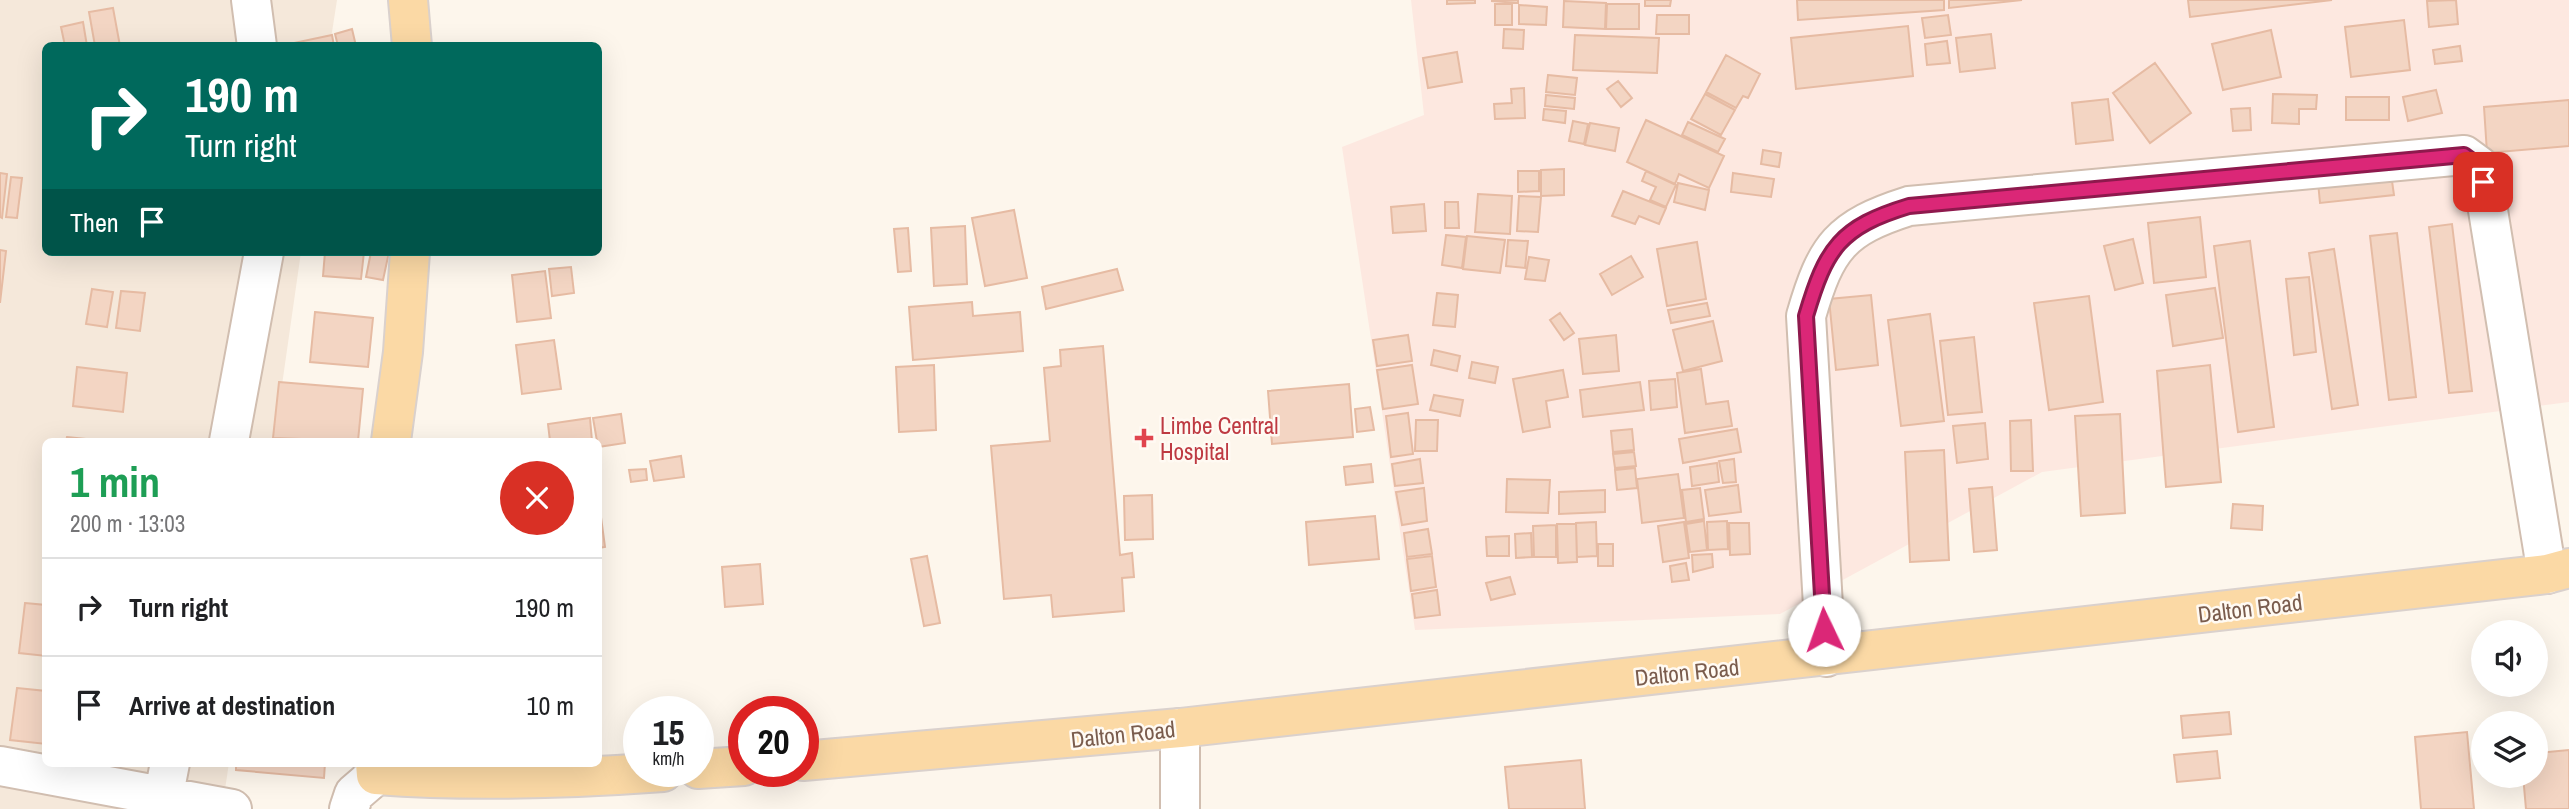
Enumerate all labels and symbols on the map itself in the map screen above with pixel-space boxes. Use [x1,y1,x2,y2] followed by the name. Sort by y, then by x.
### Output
[2453,152,2513,212] pin
[1160,410,1278,467] place label: Limbe Central Hospital
[1134,428,1154,448] marker: Limbe Central Hospital
[2196,586,2304,630] street label: Dalton Road
[1787,593,1861,667] position arrow
[1633,651,1741,693] street label: Dalton Road
[728,696,819,787] speed limit sign: 20
[1069,713,1177,755] street label: Dalton Road

